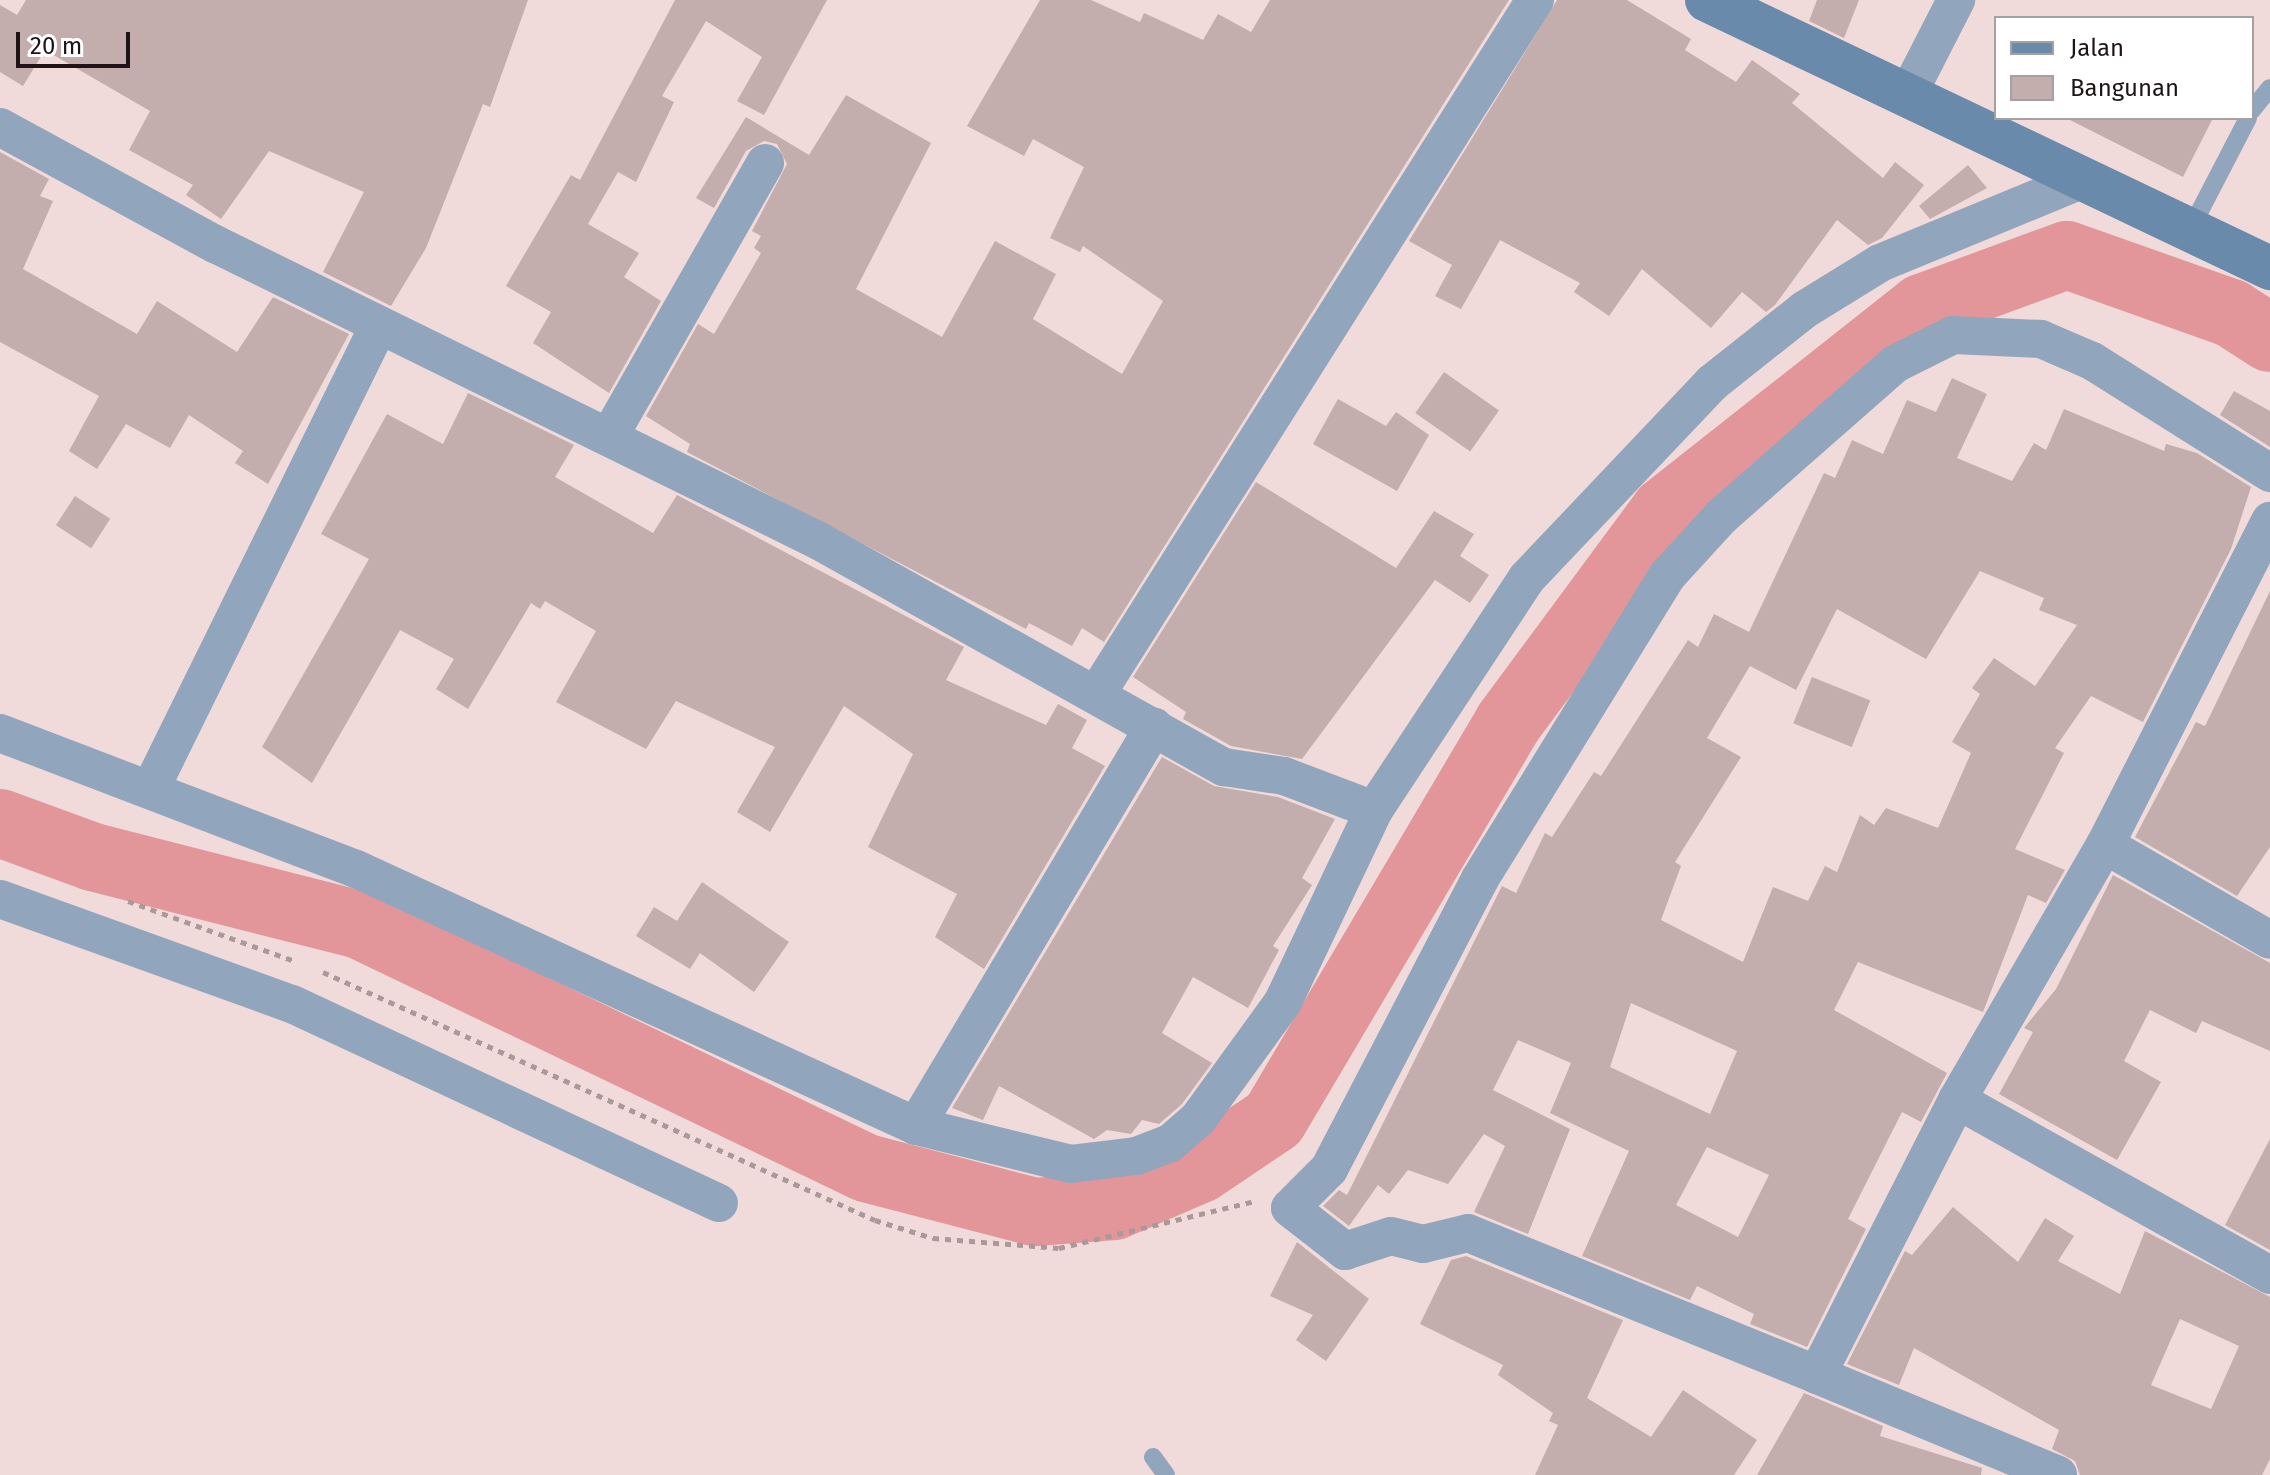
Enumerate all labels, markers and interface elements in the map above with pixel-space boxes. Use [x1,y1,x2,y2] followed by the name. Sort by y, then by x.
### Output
[20,16,134,66] scale bar
[1994,16,2254,120] legend
[30,32,82,60] text: 20 m
[2070,34,2124,62] text: Jalan
[2070,74,2179,102] text: Bangunan

